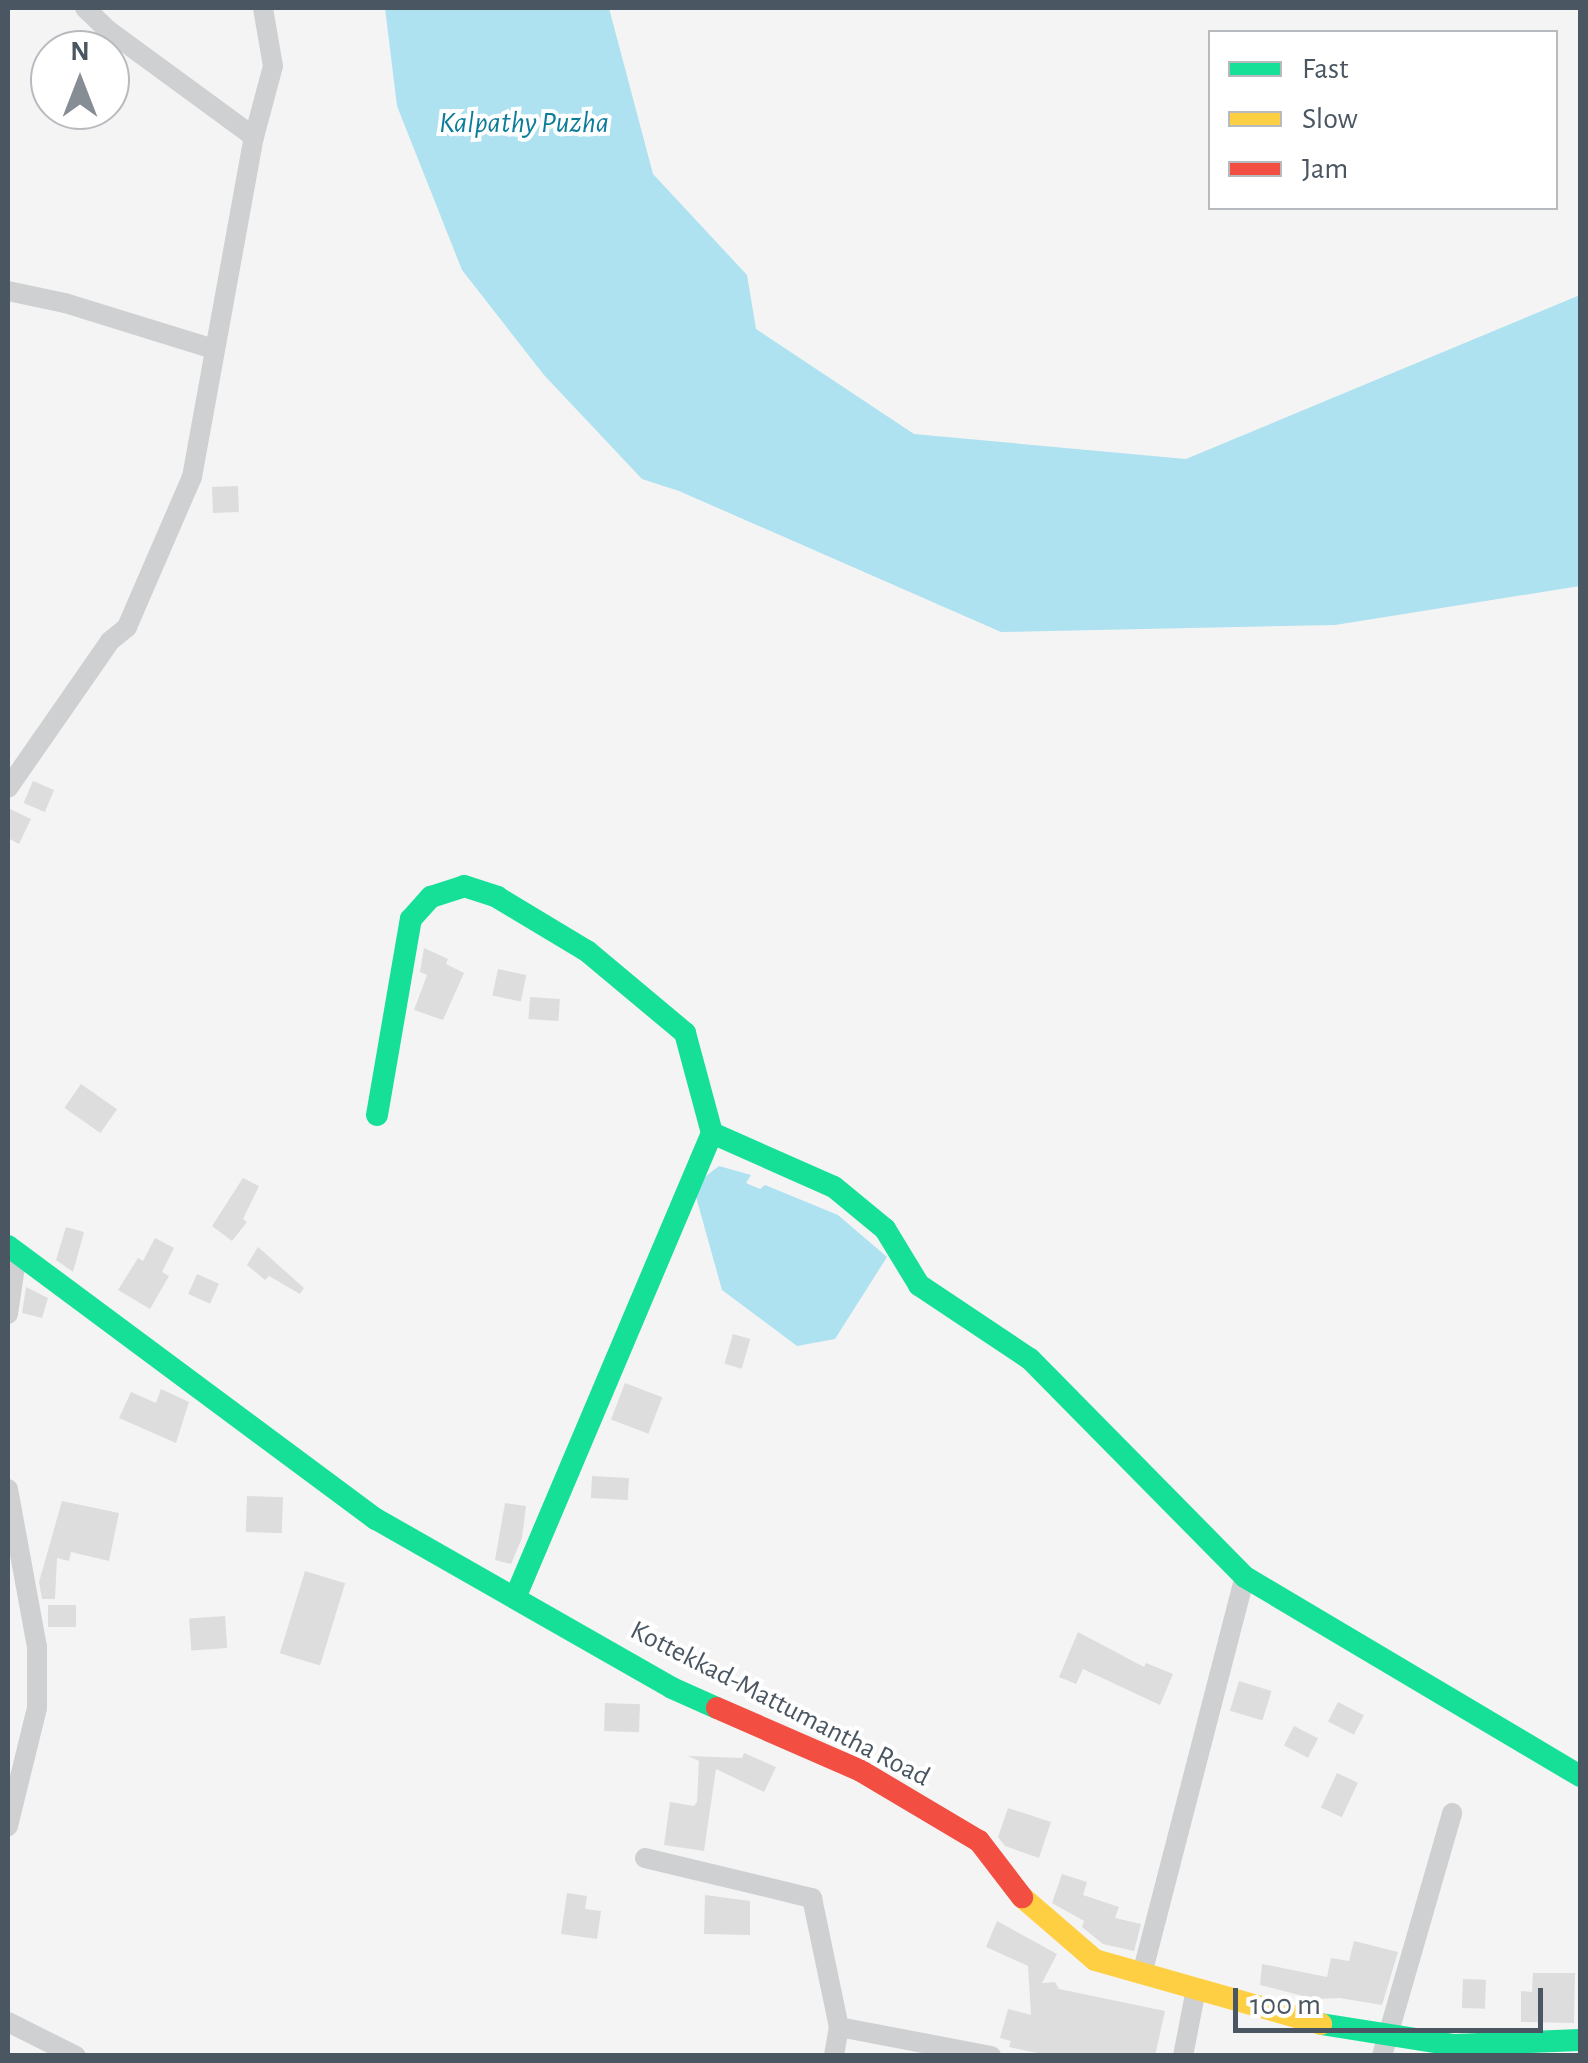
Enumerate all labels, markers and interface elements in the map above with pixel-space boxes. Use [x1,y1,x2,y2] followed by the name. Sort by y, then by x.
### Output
[30,30,130,130] north arrow
[1208,30,1558,210] legend
[70,38,90,66] text: N
[1302,54,1349,84] text: Fast
[1302,104,1358,134] text: Slow
[439,105,609,141] water label: Kalpathy Puzha
[1302,154,1348,184] text: Jam
[625,1614,935,1794] street label: Kottekkad-Mattumantha Road
[1238,1968,1548,2030] scale bar
[1250,1990,1321,2020] text: 100 m

